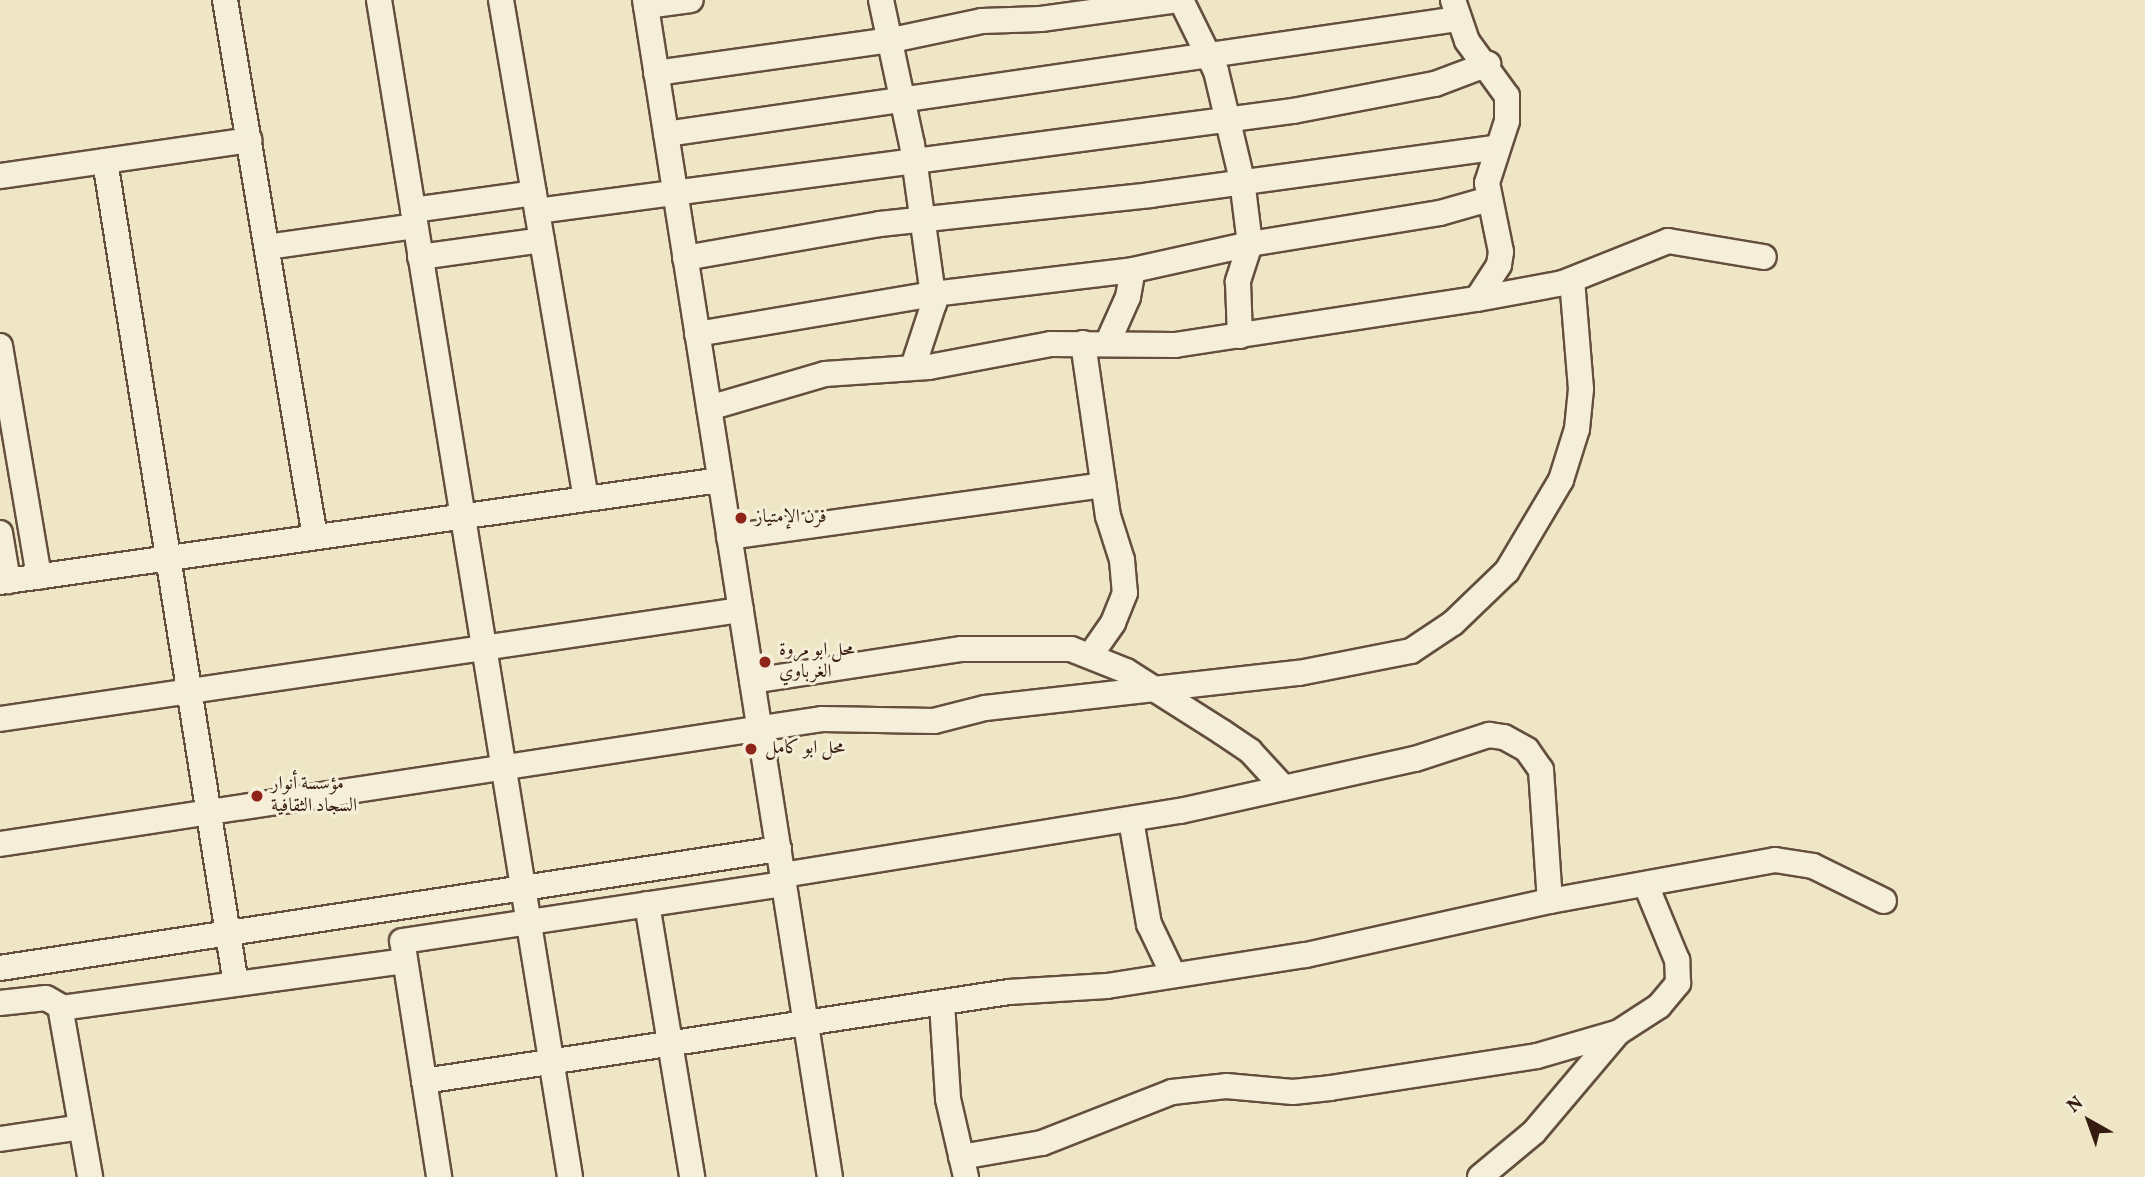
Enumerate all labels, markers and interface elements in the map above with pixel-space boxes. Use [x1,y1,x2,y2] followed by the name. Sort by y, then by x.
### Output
[755,507,827,529] place label: فرن الإمتياز
[733,510,749,526] marker: فرن الإمتياز
[779,640,855,684] place label: محل ابو مروة الغرباوي
[757,654,773,670] marker: محل ابو مروة الغرباوي
[765,738,845,760] place label: محل ابو كامل
[743,741,759,757] marker: محل ابو كامل
[271,774,357,818] place label: مؤسسة أنوار السجاد الثقافية
[249,788,265,804] marker: مؤسسة أنوار السجاد الثقافية
[2054,1086,2124,1156] north arrow
[2062,1091,2089,1119] text: N

